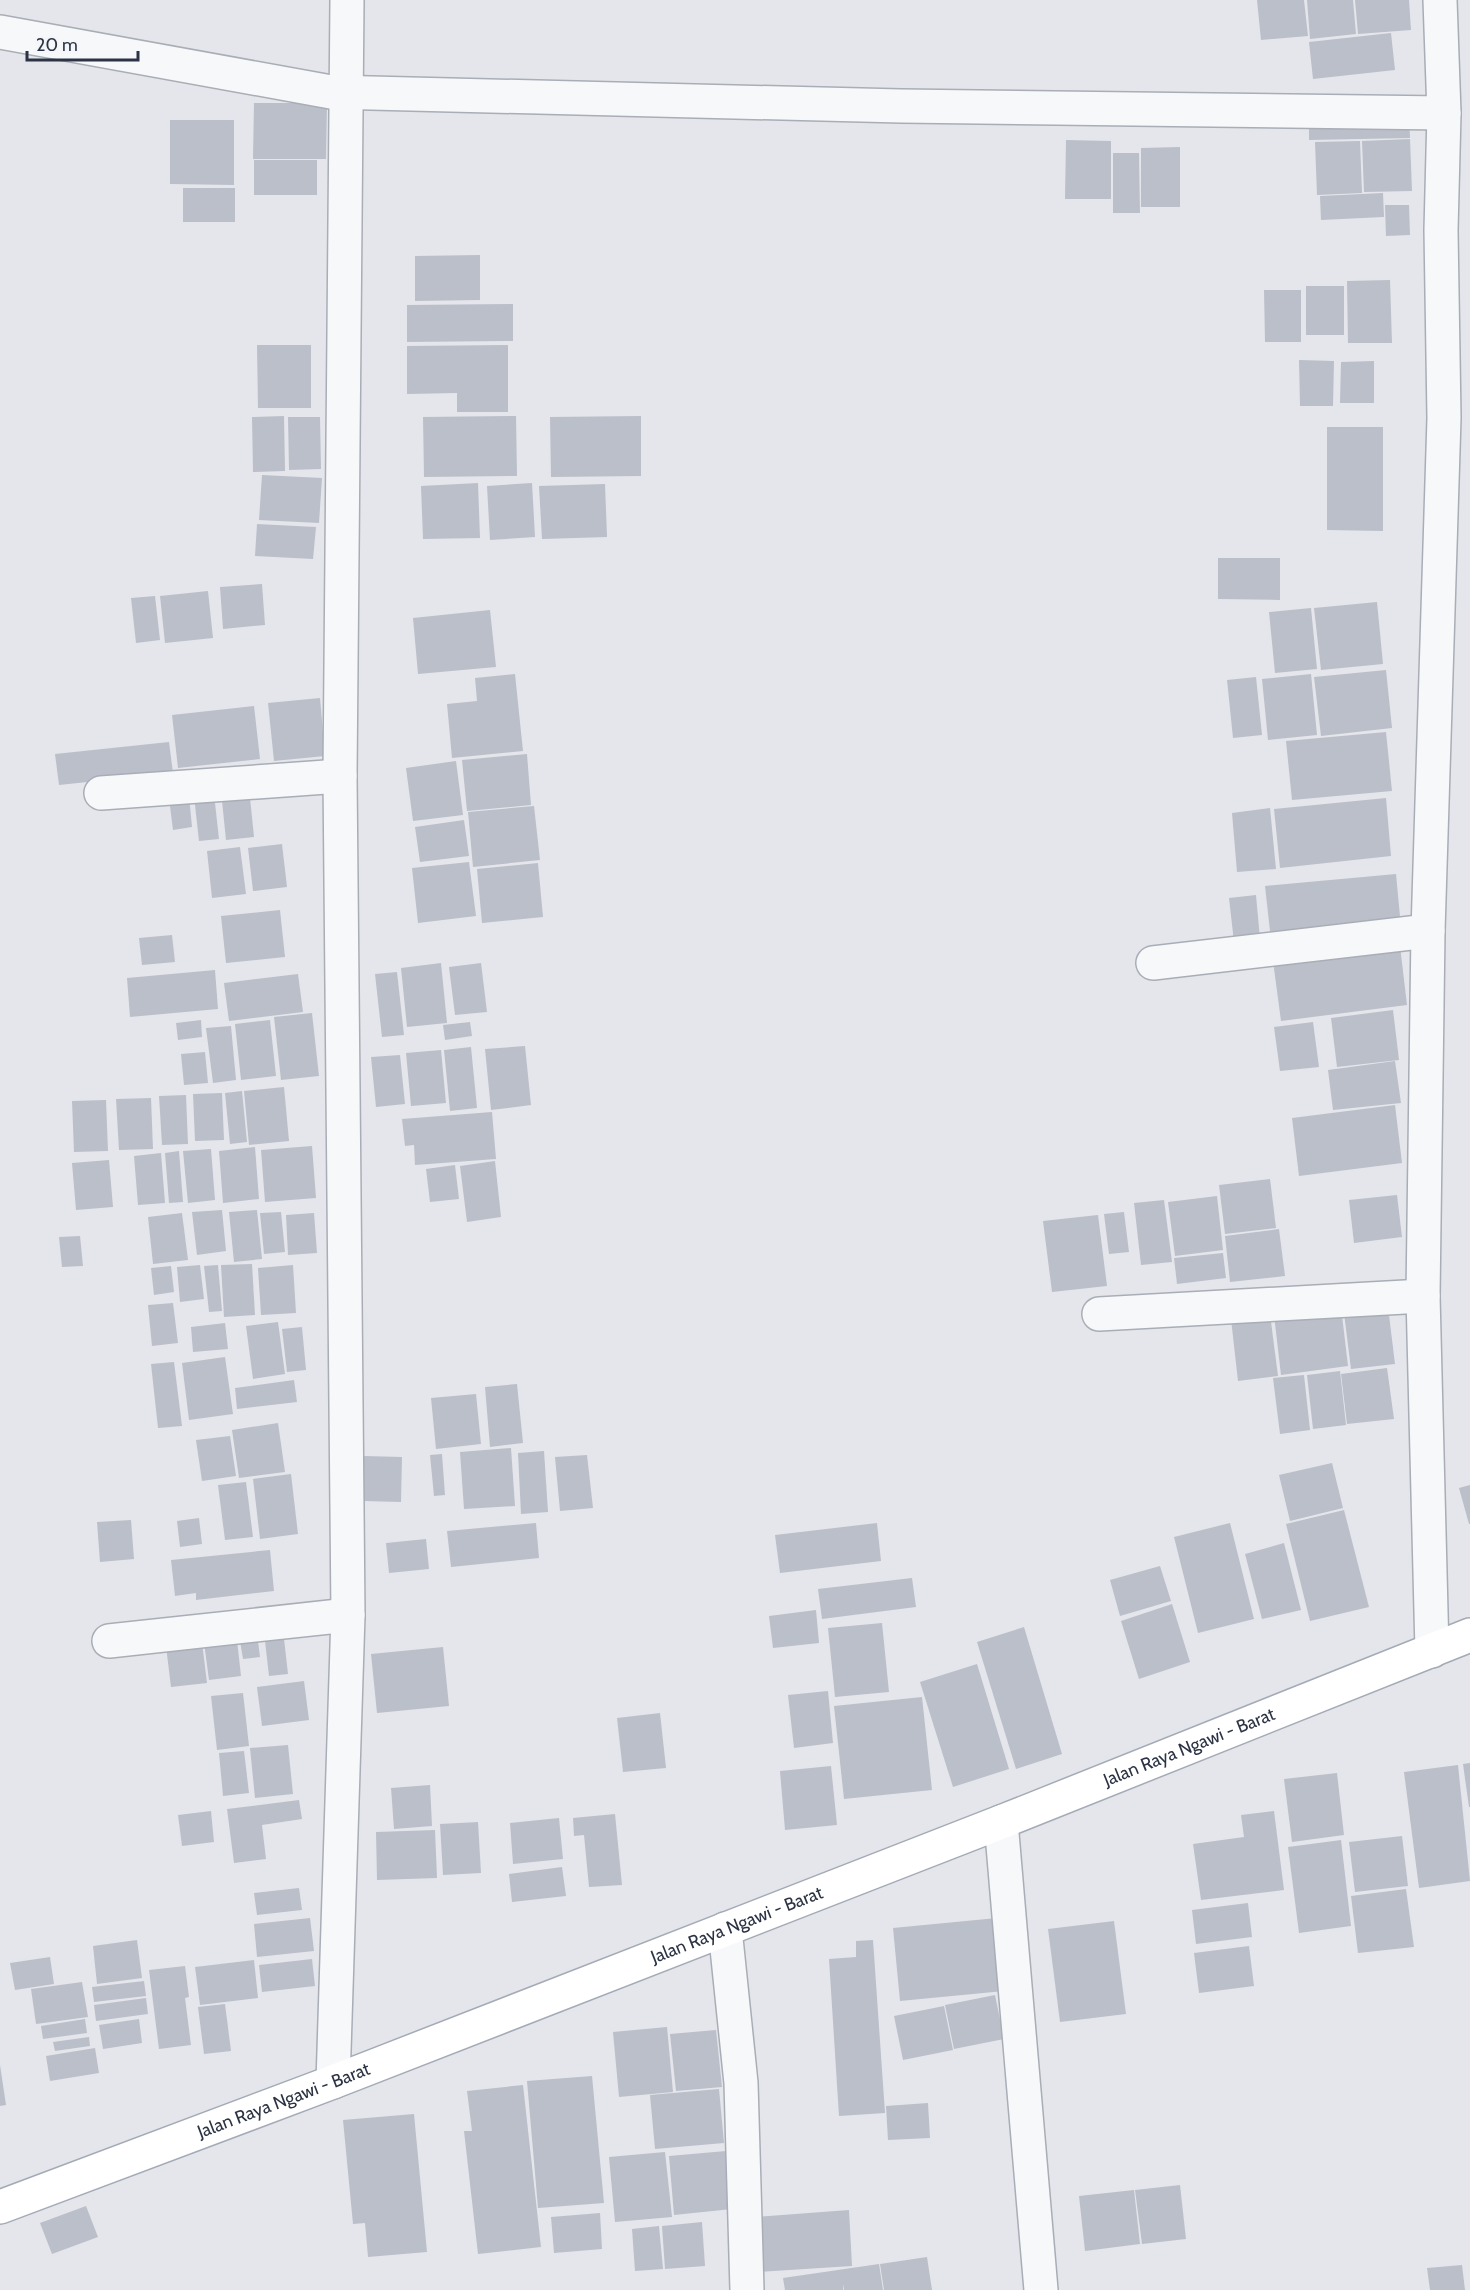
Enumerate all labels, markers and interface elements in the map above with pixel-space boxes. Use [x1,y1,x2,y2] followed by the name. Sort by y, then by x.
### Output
[27,24,138,62] scale bar
[36,34,78,56] text: 20 m
[1099,1703,1278,1791] street label: Jalan Raya Ngawi - Barat
[647,1881,826,1969] street label: Jalan Raya Ngawi - Barat
[193,2058,373,2143] street label: Jalan Raya Ngawi - Barat

